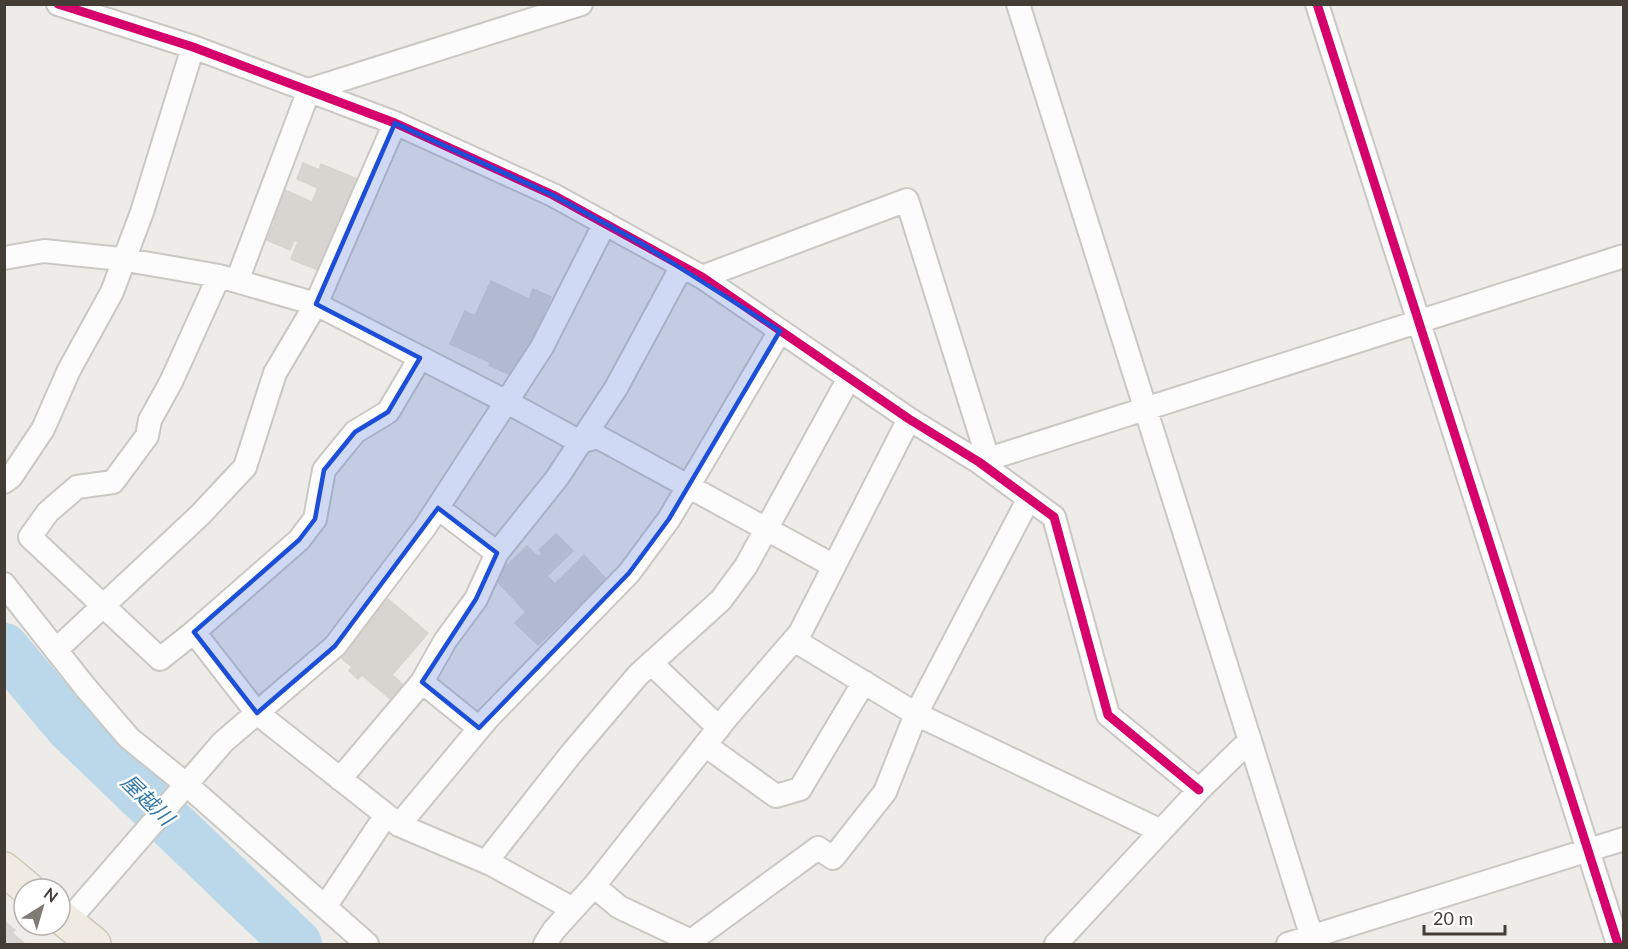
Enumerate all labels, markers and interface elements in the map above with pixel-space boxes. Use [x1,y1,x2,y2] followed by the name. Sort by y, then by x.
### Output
[117,768,181,831] water label: 屋越川
[12,877,72,937] north arrow
[41,883,62,906] text: N
[1424,898,1505,936] scale bar
[1433,907,1473,929] text: 20 m

